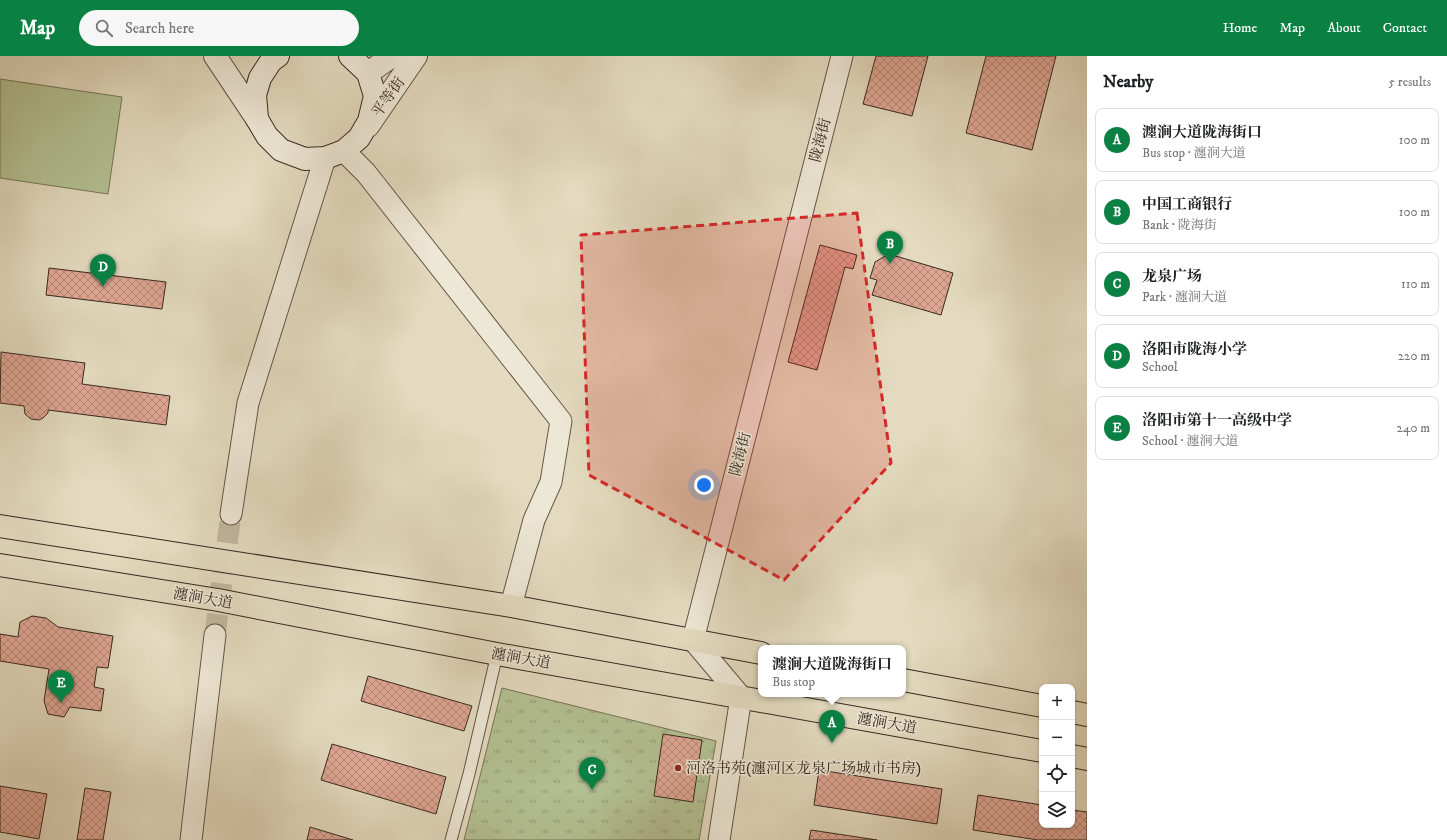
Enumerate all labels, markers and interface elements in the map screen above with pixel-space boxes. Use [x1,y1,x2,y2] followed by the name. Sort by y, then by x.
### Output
[79,10,359,46] search box
[20,17,55,40] text: Map
[93,17,115,39] icon: search
[125,19,194,38] text: Search here
[1223,19,1257,37] text: Home
[1279,19,1305,37] text: Map
[1327,19,1361,37] text: About
[1383,19,1427,37] text: Contact
[1103,71,1153,93] text: Nearby
[368,73,409,121] street label: 平等街
[1389,74,1431,90] text: 5 results
[806,116,835,164] street label: 陇海街
[1142,123,1262,142] text: 瀍涧大道陇海街口
[1113,132,1121,148] text: A
[1399,132,1430,148] text: 100 m
[1142,145,1246,161] text: Bus stop · 瀍涧大道
[1142,195,1232,214] text: 中国工商银行
[1113,204,1121,220] text: B
[1399,204,1430,220] text: 100 m
[1142,217,1217,233] text: Bank · 陇海街
[877,231,903,264] pin: B
[90,254,116,287] pin: D
[1142,267,1202,286] text: 龙泉广场
[1113,276,1121,292] text: C
[1401,276,1430,292] text: 110 m
[1142,289,1227,305] text: Park · 瀍涧大道
[1142,340,1247,359] text: 洛阳市陇海小学
[1112,348,1122,364] text: D
[1398,348,1430,364] text: 220 m
[1142,359,1178,375] text: School
[1142,411,1292,430] text: 洛阳市第十一高级中学
[1112,420,1122,436] text: E
[1397,420,1430,436] text: 240 m
[726,430,755,478] street label: 陇海街
[1142,433,1238,449] text: School · 瀍涧大道
[694,475,714,495] your location
[172,584,234,613] street label: 瀍涧大道
[490,644,552,673] street label: 瀍涧大道
[758,645,906,697] popup
[772,655,892,674] text: 瀍涧大道陇海街口
[48,670,74,703] pin: E
[772,674,815,690] text: Bus stop
[1039,684,1075,828] map controls
[1039,684,1075,720] button: +
[856,709,918,738] street label: 瀍涧大道
[819,710,845,743] pin: A
[1039,720,1075,756] button: −
[1039,756,1075,792] button: locate
[579,757,605,790] pin: C
[686,759,921,778] place label: 河洛书苑(瀍河区龙泉广场城市书房)
[673,763,683,773] marker: 河洛书苑(瀍河区龙泉广场城市书房)
[1039,792,1075,828] button: layers

